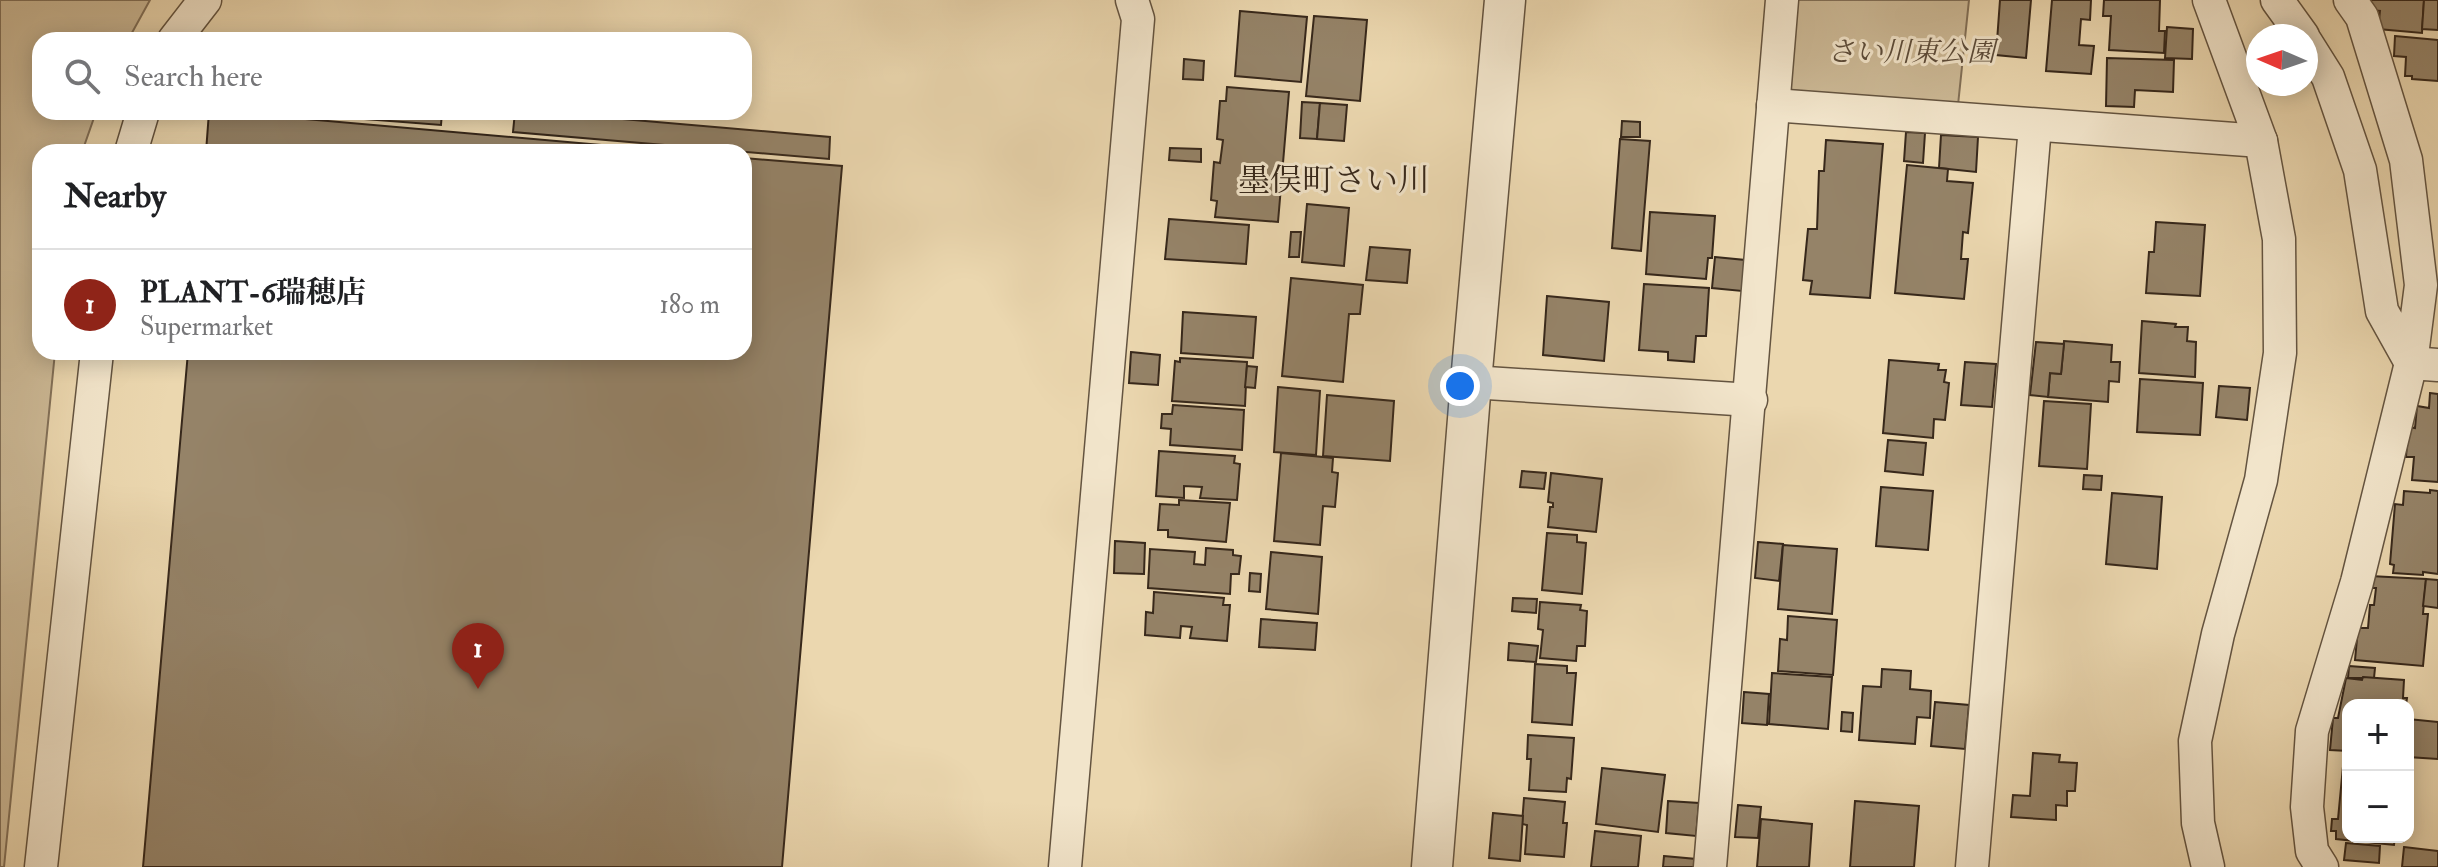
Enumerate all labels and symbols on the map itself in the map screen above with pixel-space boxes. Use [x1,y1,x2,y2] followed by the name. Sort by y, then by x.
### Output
[2246,24,2318,96] north arrow
[1827,35,1999,70] park label: さい川東公園
[1238,161,1430,201] district label: 墨俣町さい川
[1440,366,1480,406] your location
[452,623,504,689] pin: 1

